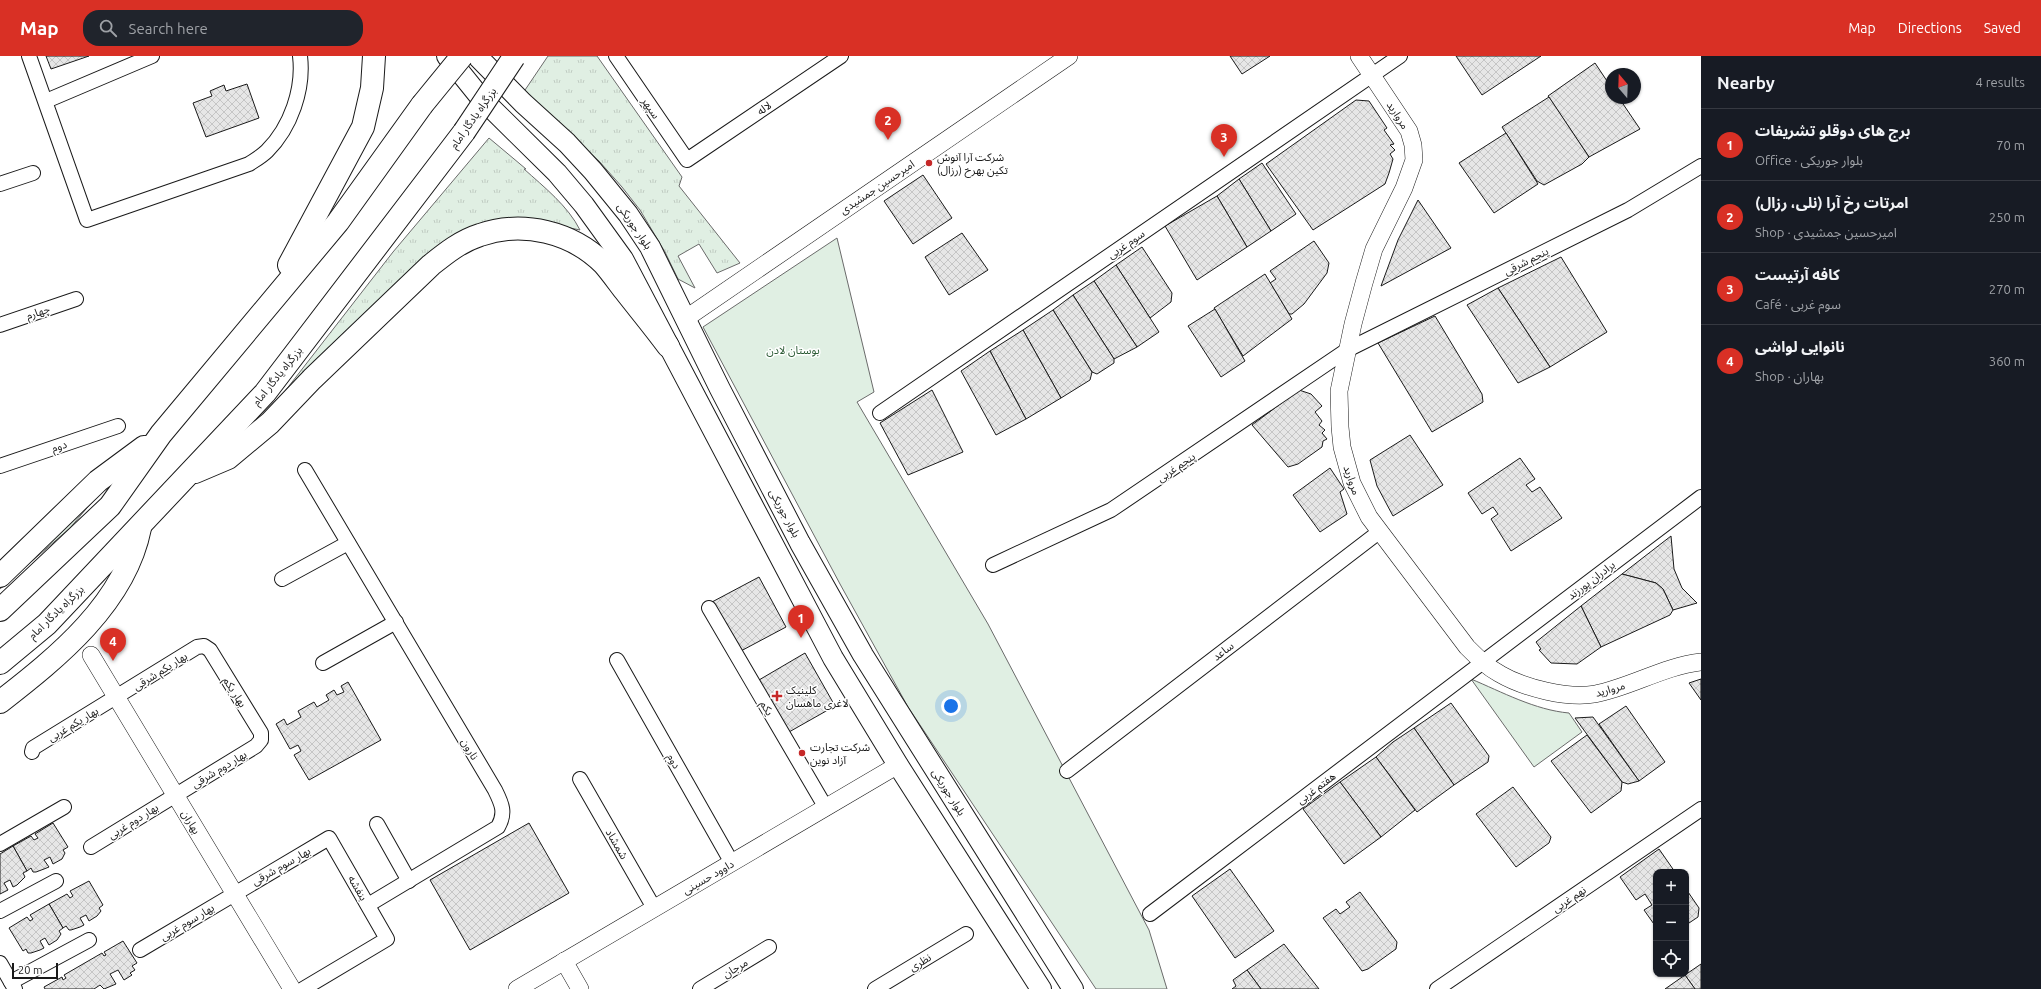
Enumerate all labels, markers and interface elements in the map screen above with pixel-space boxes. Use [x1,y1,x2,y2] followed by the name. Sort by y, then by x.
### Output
[83,10,363,46] search box
[20,17,59,39] text: Map
[97,17,119,39] icon: search
[129,20,208,37] text: Search here
[1848,20,1876,36] text: Map
[1898,20,1962,36] text: Directions
[1984,20,2021,36] text: Saved
[1605,68,1641,104] north arrow
[1717,73,1775,92] text: Nearby
[1975,75,2025,89] text: 4 results
[447,85,500,152] street label: بزرگراه یادگار امام
[637,94,663,122] street label: سپهر
[755,99,773,117] street label: لاله
[1384,99,1411,132] street label: مروارید
[875,107,901,140] pin: 2
[1755,122,1910,139] text: برج های دوقلو تشریفات
[1211,124,1237,157] pin: 3
[1726,138,1734,152] text: 1
[1996,138,2025,152] text: 70 m
[937,151,1008,178] place label: شرکت آرا آنوش تکین بهرخ (رزال)
[1755,153,1863,167] text: Office · بلوار جوریکی
[837,158,917,217] street label: امیرحسین جمشیدی
[924,158,934,168] marker: شرکت آرا آنوش تکین بهرخ (رزال)
[1755,194,1908,211] text: امرتات رخ آرا (نلی، رزال)
[614,201,655,252] street label: بلوار جوریکی
[1726,210,1734,224] text: 2
[1989,210,2025,224] text: 250 m
[1755,225,1897,239] text: Shop · امیرحسین جمشیدی
[1105,227,1148,262] street label: سوم غربی
[1502,245,1552,280] street label: پنجم شرقی
[1755,266,1840,283] text: کافه آرتیست
[1726,282,1734,296] text: 3
[1989,282,2025,296] text: 270 m
[1755,297,1841,311] text: Café · سوم غربی
[25,302,53,324] street label: چهارم
[1755,338,1845,355] text: نانوایی لواشی
[250,344,306,409] street label: بزرگراه یادگار امام
[766,344,820,357] park label: بوستان لادن
[1726,354,1734,368] text: 4
[1989,354,2025,368] text: 360 m
[1755,369,1824,383] text: Shop · بهاران
[50,438,69,456] street label: دوم
[1155,450,1199,487] street label: پنجم غربی
[1340,464,1363,497] street label: مروارید
[766,487,803,540] street label: بلوار جوریکی
[1565,558,1618,603] street label: برادران پورزند
[26,583,88,643] street label: بزرگراه یادگار امام
[788,605,814,638] pin: 1
[100,628,126,661] pin: 4
[1210,639,1236,663] street label: ساعد
[131,650,191,695] street label: بهار یکم شرقی
[219,675,249,711] street label: بهار یکم
[1594,679,1627,700] street label: مروارید
[786,684,849,710] place label: کلینیک لاغری ماهسان
[771,690,783,702] marker: کلینیک لاغری ماهسان
[941,696,961,716] your location
[755,698,776,719] street label: یکم
[46,704,102,746] street label: بهار یکم غربی
[458,736,481,762] street label: نارون
[810,741,870,767] place label: شرکت تجارت آزاد نوین
[189,748,250,792] street label: بهار دوم شرقی
[797,748,807,758] marker: شرکت تجارت آزاد نوین
[663,751,683,772] street label: دوم
[929,766,968,818] street label: بلوار جوریکی
[1294,770,1339,809] street label: هفتم غربی
[106,801,161,843] street label: بهار دوم غربی
[178,808,203,837] street label: بهاران
[604,827,631,862] street label: شمشاد
[250,844,313,889] street label: بهار سوم شرقی
[680,857,736,897] street label: داوود حسینی
[1653,869,1689,977] map controls
[1653,869,1689,905] button: +
[345,873,370,903] street label: بنفشه
[1550,883,1590,917] street label: نهم غربی
[158,901,217,944] street label: بهار سوم غربی
[1653,905,1689,941] button: −
[1653,941,1689,977] button: locate
[907,951,934,974] street label: نظری
[720,956,750,981] street label: مرجان
[12,961,58,980] scale bar
[18,964,42,976] text: 20 m

